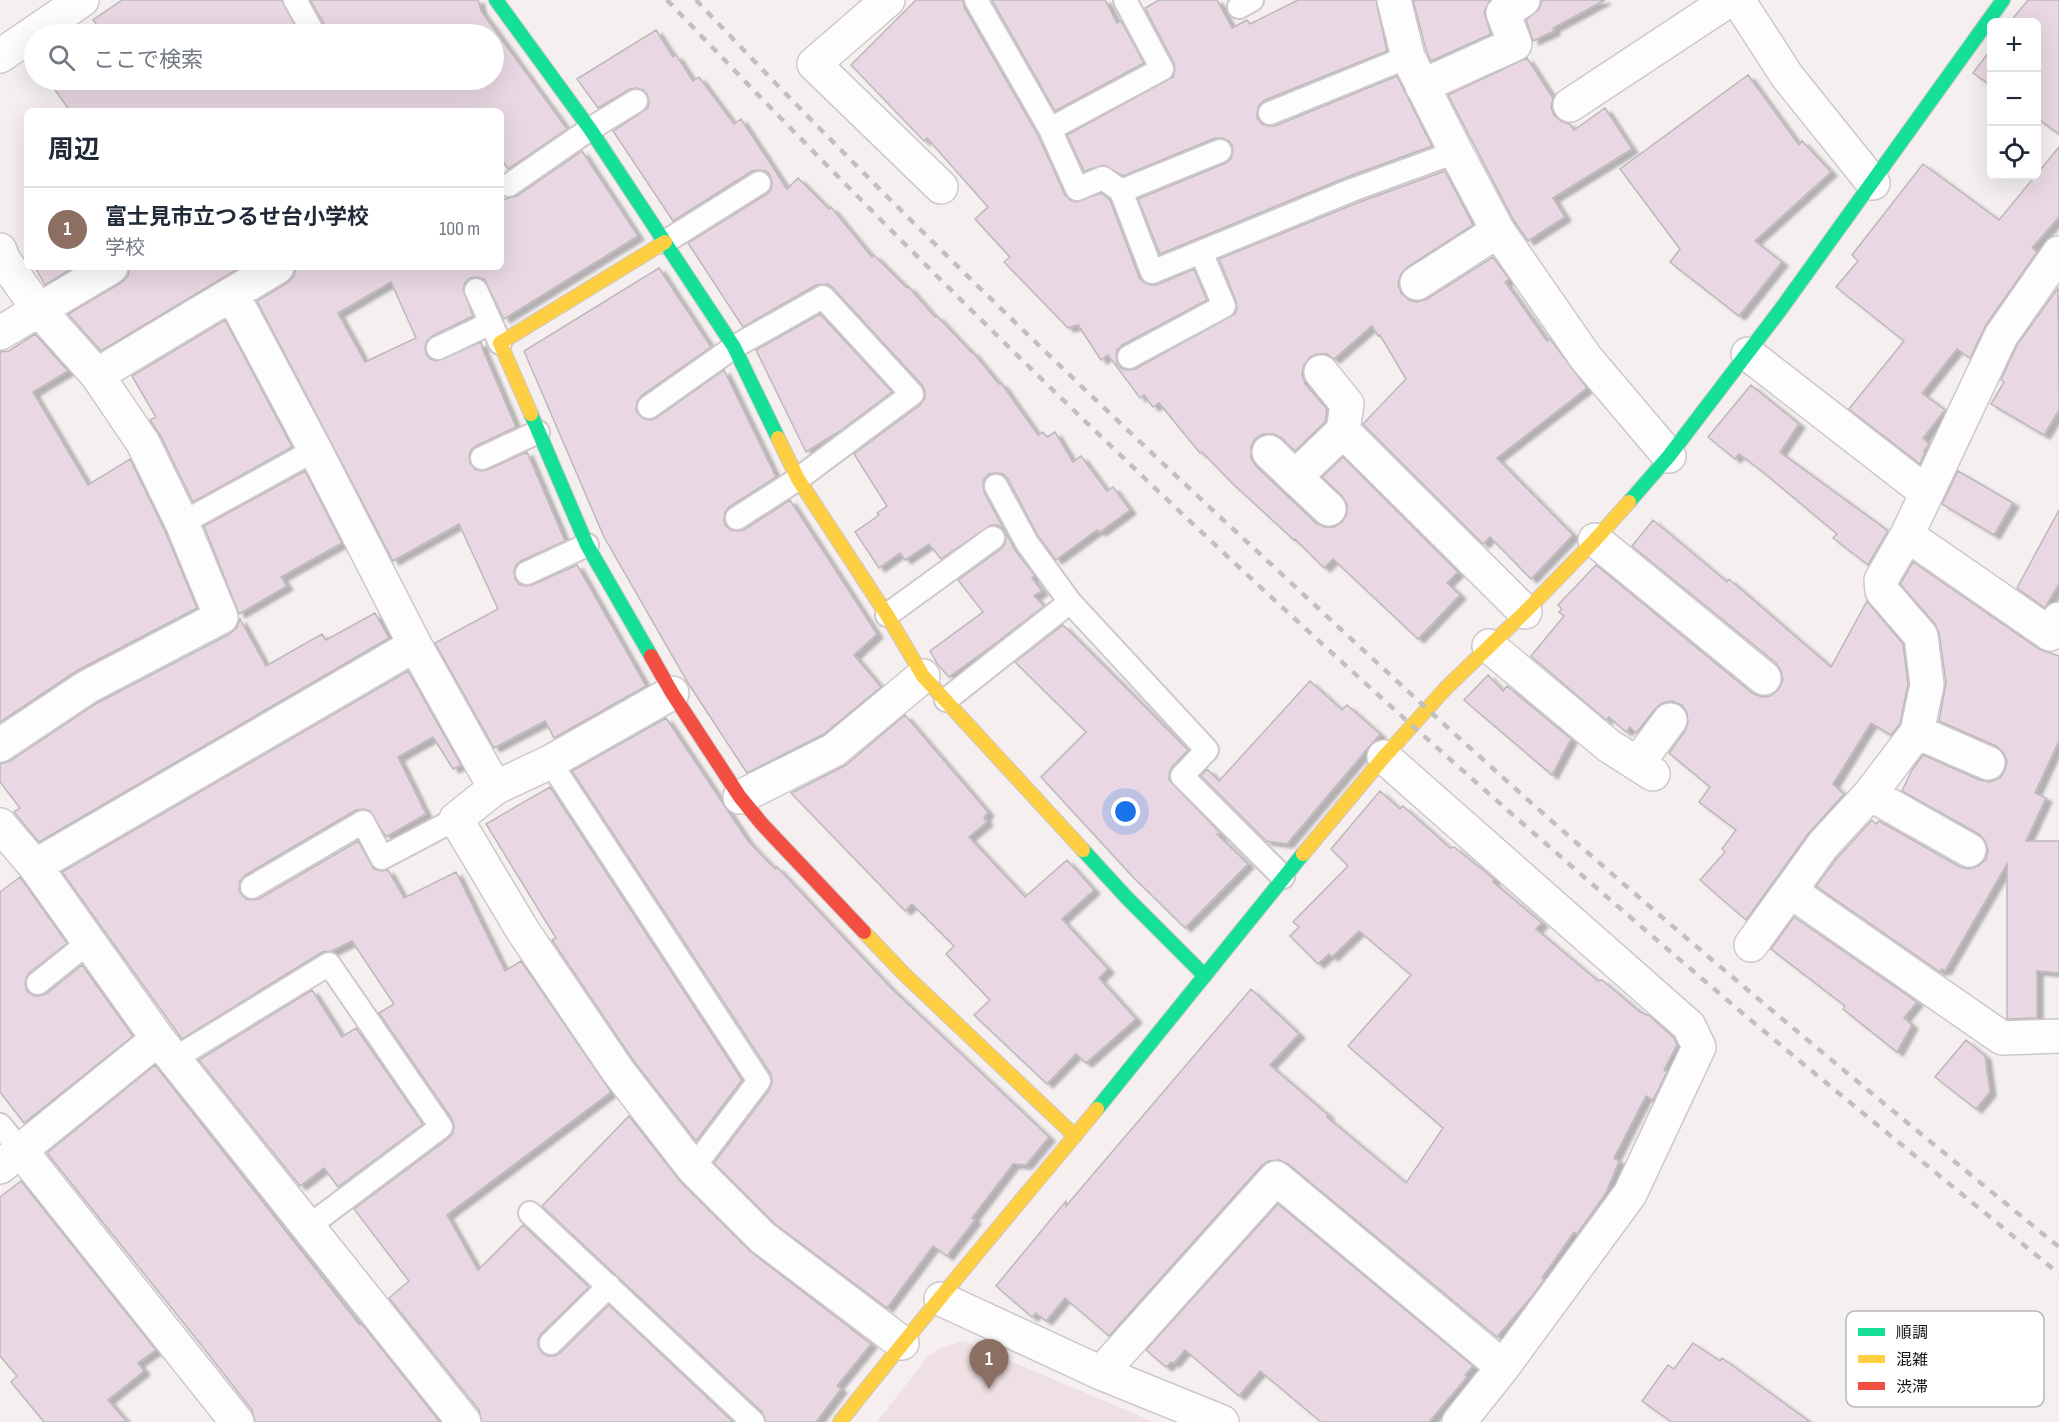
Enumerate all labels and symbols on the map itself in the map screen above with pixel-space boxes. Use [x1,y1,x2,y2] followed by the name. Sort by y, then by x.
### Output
[1111,797,1140,826] your location
[1846,1311,2044,1407] legend
[1896,1324,1928,1343] text: 順調
[970,1340,1008,1389] pin: 1
[1896,1351,1928,1370] text: 混雑
[1896,1378,1928,1397] text: 渋滞

